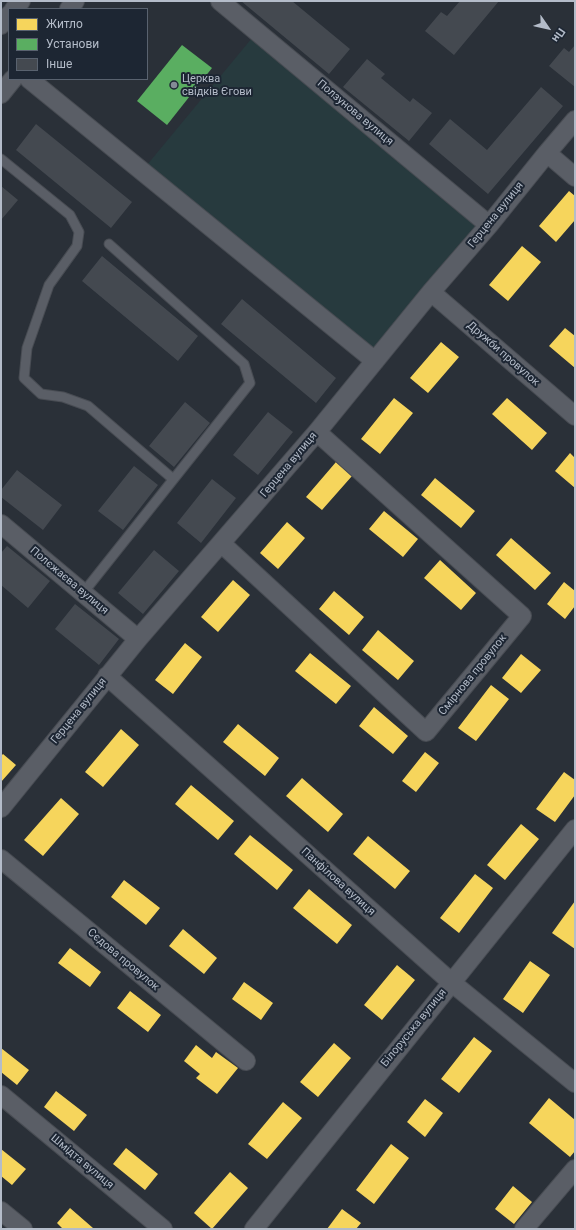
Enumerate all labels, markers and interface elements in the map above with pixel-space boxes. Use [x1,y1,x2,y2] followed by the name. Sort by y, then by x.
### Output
[8,8,148,80] legend
[528,8,568,48] north arrow
[46,17,83,31] text: Житло
[549,26,568,44] text: Пн
[46,37,99,51] text: Установи
[46,57,72,71] text: Інше
[182,72,252,98] place label: Церква свідків Єгови
[314,77,396,149] street label: Ползунова вулиця
[169,80,179,90] marker: Церква свідків Єгови
[465,179,527,251] street label: Герцена вулиця
[464,319,542,389] street label: Дружби провулок
[258,430,320,500] street label: Герцена вулиця
[27,544,111,618] street label: Полєжаєва вулиця
[436,632,510,718] street label: Смірнова провулок
[48,675,110,747] street label: Герцена вулиця
[298,845,378,919] street label: Панфілова вулиця
[84,926,162,994] street label: Сєдова провулок
[379,986,449,1070] street label: Білоруська вулиця
[48,1132,116,1192] street label: Шмідта вулиця

